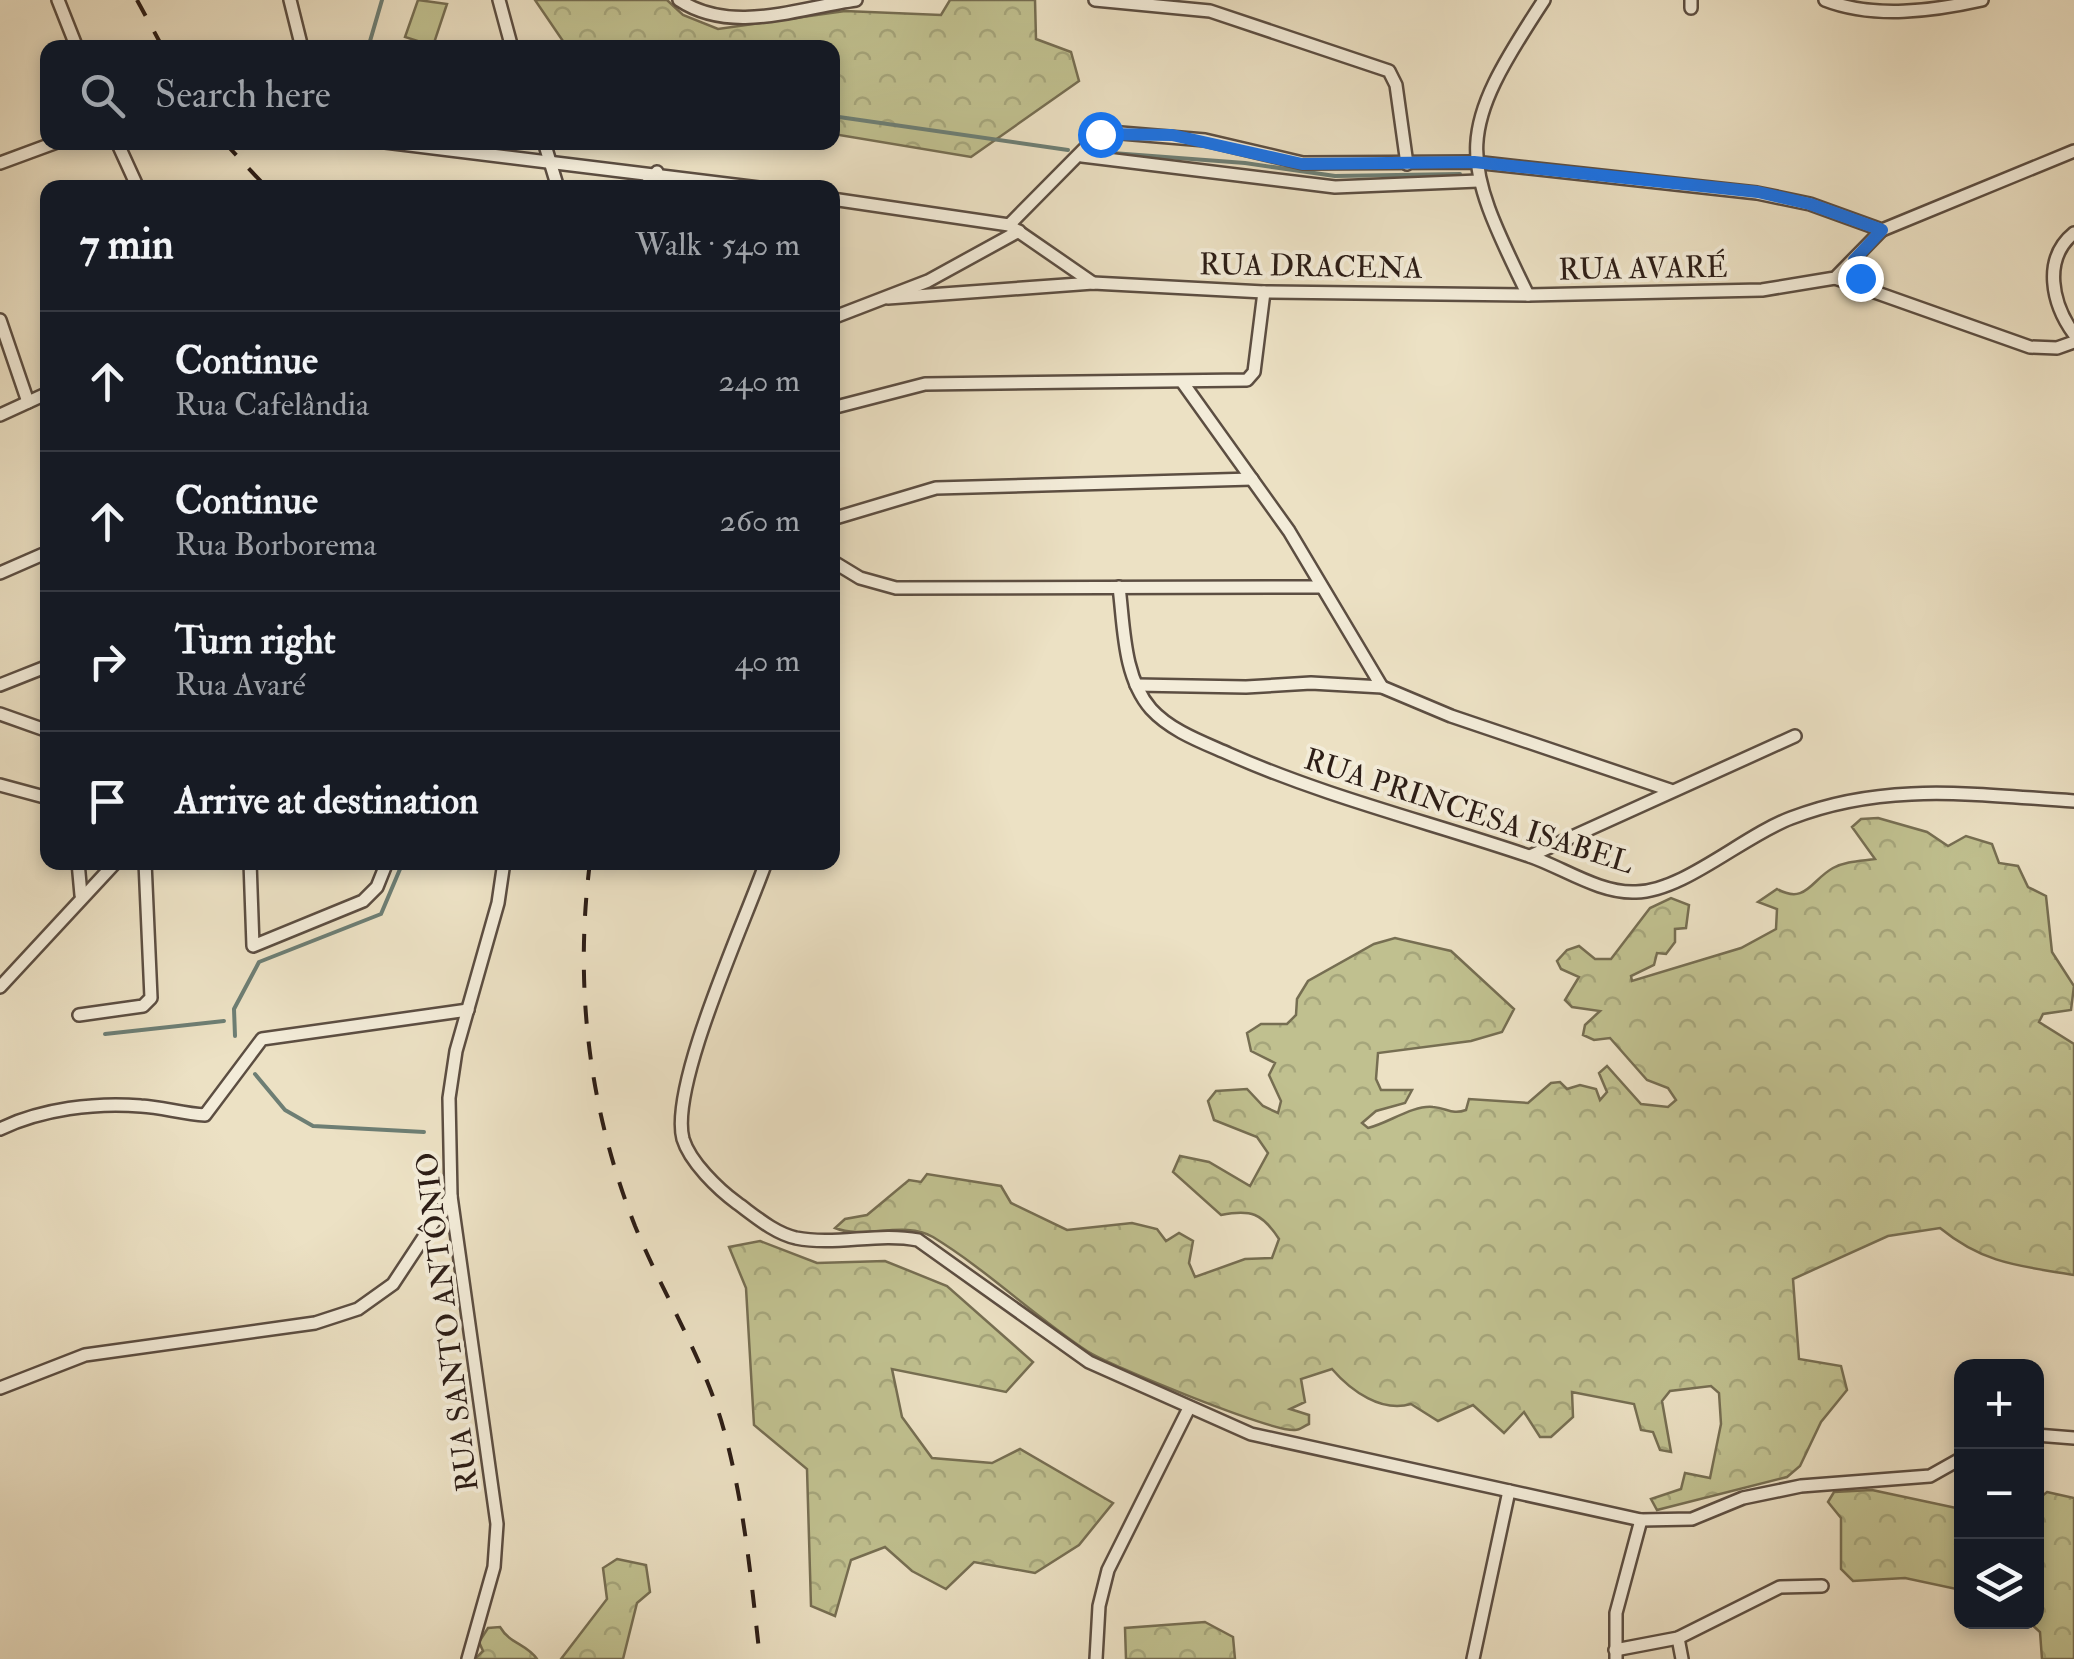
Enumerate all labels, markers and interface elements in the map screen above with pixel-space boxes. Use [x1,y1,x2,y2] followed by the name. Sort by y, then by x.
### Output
[40,40,840,150] search box
[75,68,130,123] icon: search
[155,71,331,119] text: Search here
[1078,112,1124,158] route start
[80,219,174,271] text: 7 min
[635,225,800,265] text: Walk · 540 m
[1199,246,1423,287] street label: RUA DRACENA
[1558,248,1728,288] street label: RUA AVARÉ
[1838,256,1884,302] route end
[175,337,318,385] text: Continue
[80,354,135,409] icon: ahead
[719,361,800,401] text: 240 m
[175,385,369,425] text: Rua Cafelândia
[175,477,318,525] text: Continue
[80,494,135,549] icon: ahead
[720,501,800,541] text: 260 m
[175,525,377,565] text: Rua Borborema
[175,617,336,665] text: Turn right
[80,634,135,689] icon: right
[735,641,800,681] text: 40 m
[175,665,306,705] text: Rua Avaré
[1299,741,1639,882] street label: RUA PRINCESA ISABEL
[80,774,135,829] icon: arrive
[175,777,479,825] text: Arrive at destination
[408,1150,487,1494] street label: RUA SANTO ANTÔNIO
[1954,1359,2044,1629] map controls
[1954,1359,2044,1449] button: +
[1954,1449,2044,1539] button: −
[1954,1539,2044,1629] button: layers

